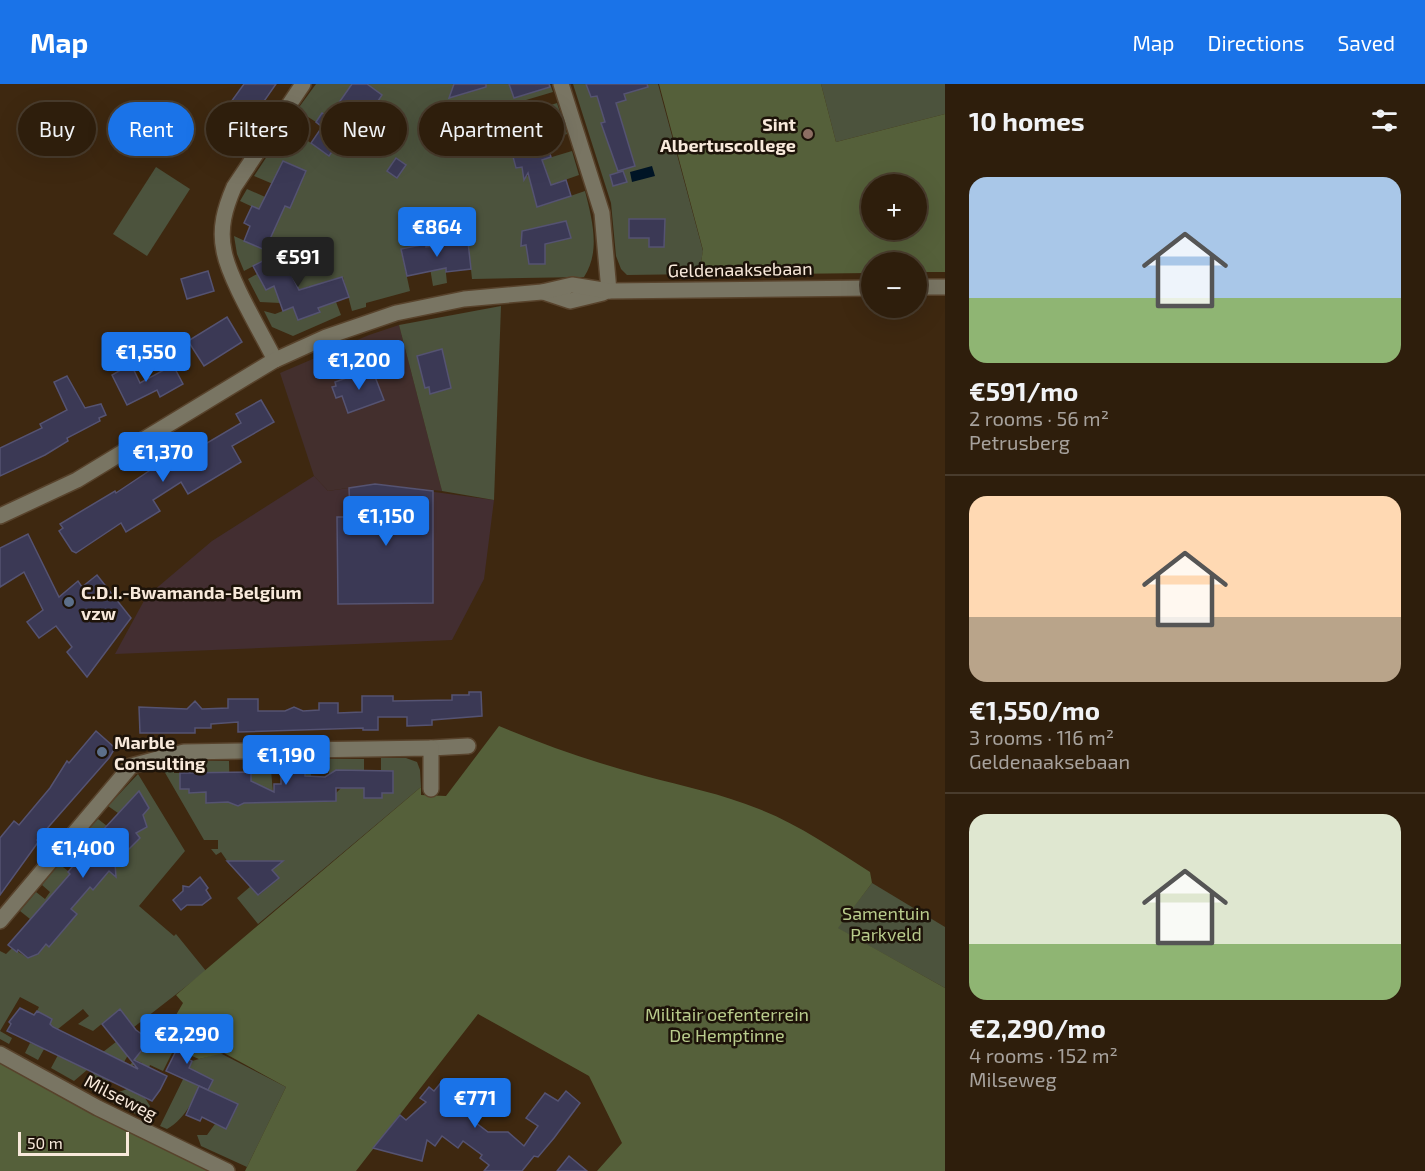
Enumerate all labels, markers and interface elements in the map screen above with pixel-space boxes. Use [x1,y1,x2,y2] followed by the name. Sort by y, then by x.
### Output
[30,25,88,59] text: Map
[1132,30,1175,55] text: Map
[1208,30,1304,55] text: Directions
[1337,30,1395,55] text: Saved
[18,102,96,156] chip: Buy
[108,102,194,156] chip: Rent
[206,102,309,156] chip: Filters
[321,102,407,156] chip: New
[419,102,564,156] chip: Apartment
[1368,104,1401,137] icon: filters
[969,105,1085,136] text: 10 homes
[660,113,797,156] place label: Sint Albertuscollege
[801,127,815,141] marker: Sint Albertuscollege
[861,174,927,318] map controls
[861,174,927,240] button: +
[401,207,473,258] pin: €864
[412,214,462,238] text: €864
[1131,216,1239,324] icon: home
[262,237,334,288] pin: €591
[276,244,320,268] text: €591
[861,252,927,318] button: −
[667,257,813,281] street label: Geldenaaksebaan
[97,332,195,383] pin: €1,550
[115,339,177,363] text: €1,550
[310,340,408,391] pin: €1,200
[327,347,391,371] text: €1,200
[969,375,1078,406] text: €591/mo
[969,406,1109,430] text: 2 rooms · 56 m²
[969,430,1070,454] text: Petrusberg
[114,432,212,483] pin: €1,370
[133,439,193,463] text: €1,370
[337,496,435,547] pin: €1,150
[357,503,415,527] text: €1,150
[1131,535,1239,643] icon: home
[81,581,302,624] place label: C.D.I.-Bwamanda-Belgium vzw
[62,595,76,609] marker: C.D.I.-Bwamanda-Belgium vzw
[969,694,1100,725] text: €1,550/mo
[969,725,1114,749] text: 3 rooms · 116 m²
[114,731,206,774] place label: Marble Consulting
[237,735,335,786] pin: €1,190
[257,742,315,766] text: €1,190
[95,745,109,759] marker: Marble Consulting
[969,749,1130,773] text: Geldenaaksebaan
[34,828,132,879] pin: €1,400
[51,835,115,859] text: €1,400
[1131,853,1239,961] icon: home
[842,902,930,945] park label: Samentuin Parkveld
[645,1003,809,1046] park label: Militair oefenterrein De Hemptinne
[969,1012,1106,1043] text: €2,290/mo
[138,1014,236,1065] pin: €2,290
[154,1021,220,1045] text: €2,290
[969,1043,1118,1067] text: 4 rooms · 152 m²
[969,1067,1057,1091] text: Milseweg
[81,1069,161,1125] street label: Milseweg
[439,1078,511,1129] pin: €771
[454,1085,496,1109] text: €771
[18,1129,129,1156] scale bar
[27,1133,63,1152] text: 50 m

